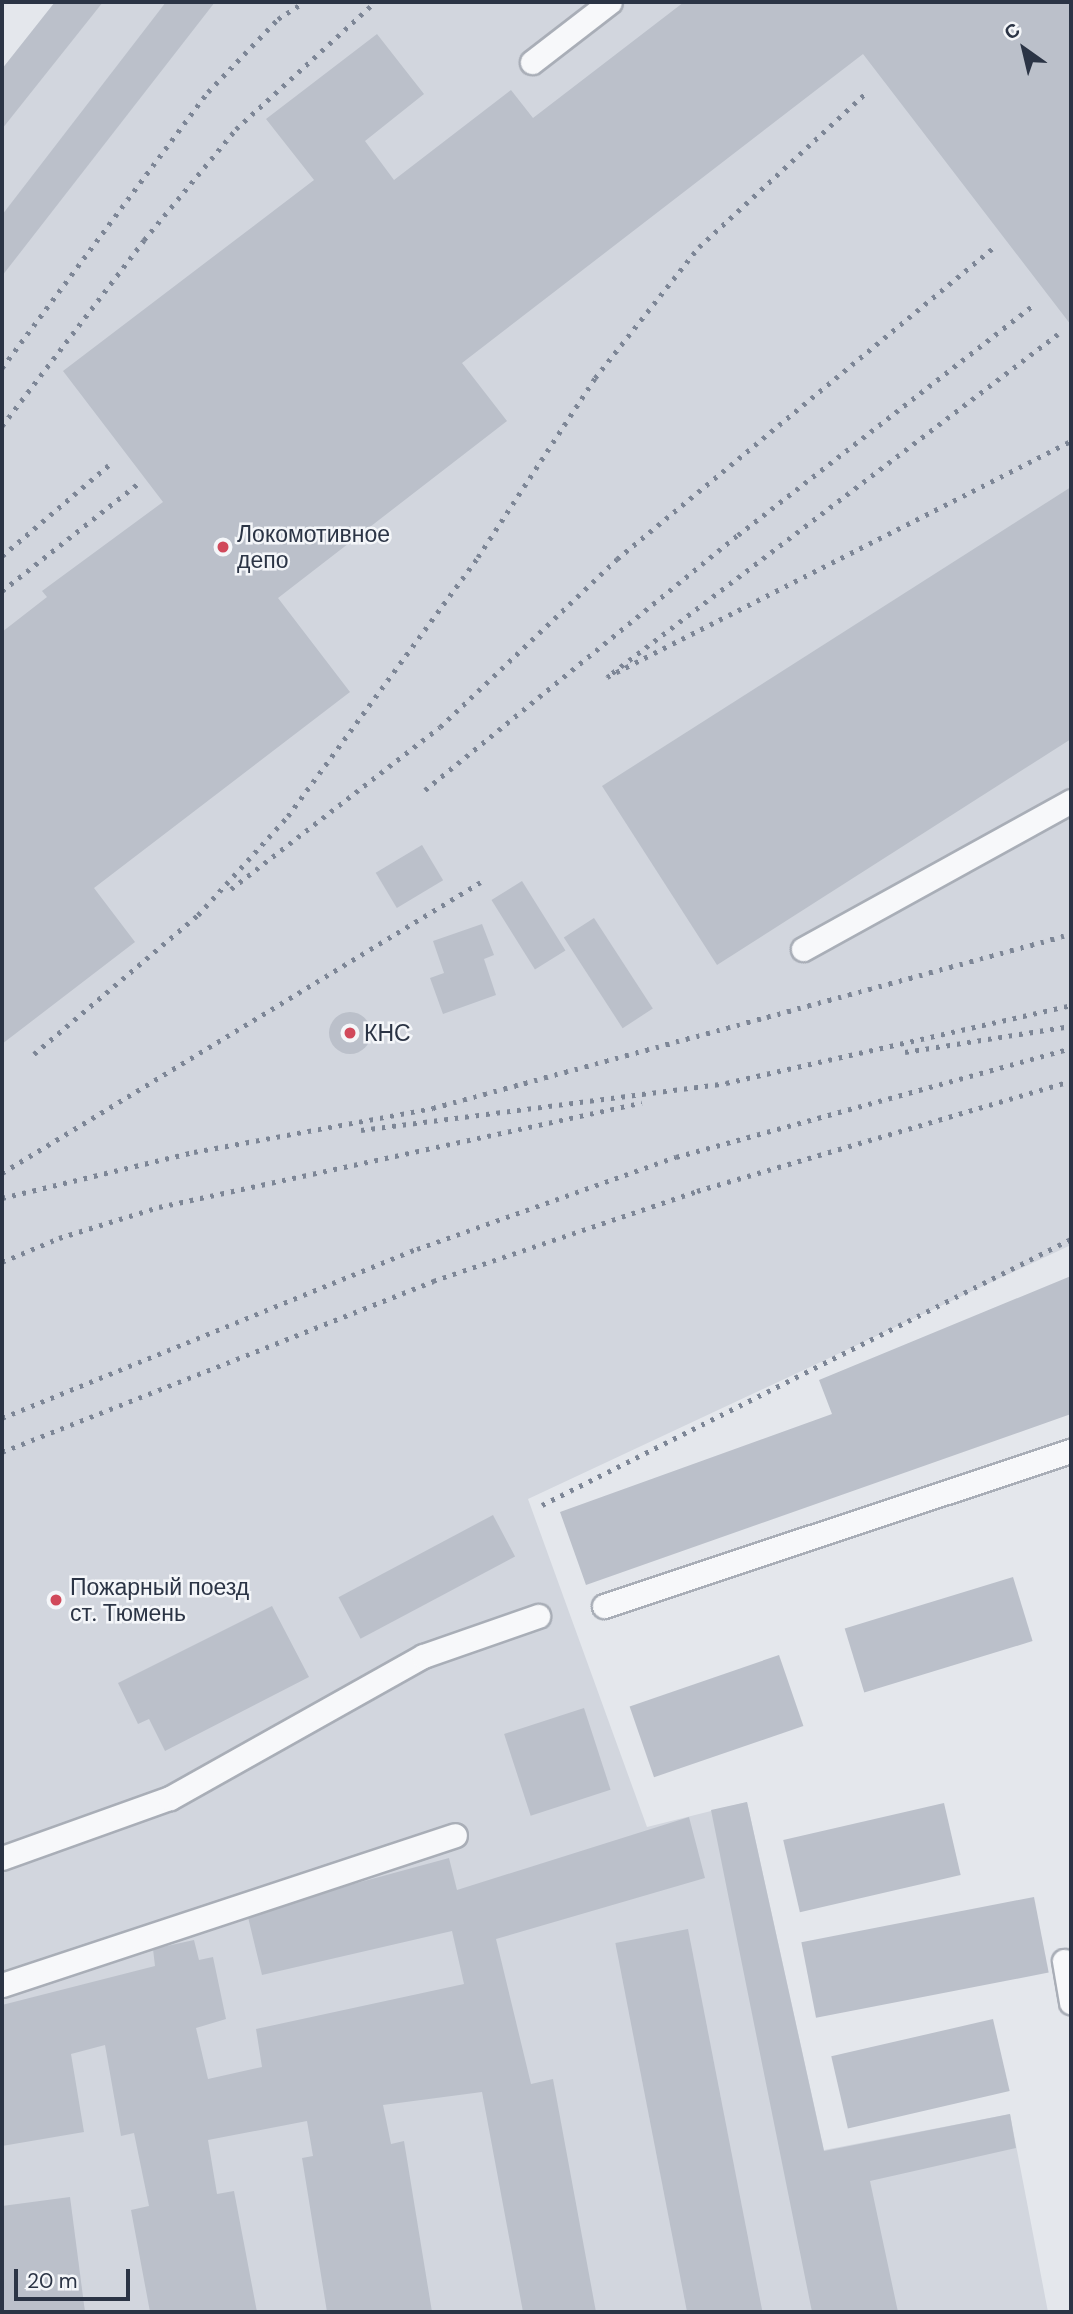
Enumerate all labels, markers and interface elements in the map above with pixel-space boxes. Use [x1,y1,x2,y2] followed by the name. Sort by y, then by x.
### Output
[989,14,1059,84] north arrow
[999,17,1025,45] text: С
[237,520,390,574] place label: Локомотивное депо
[215,539,231,555] marker: Локомотивное депо
[364,1019,411,1047] place label: КНС
[342,1025,358,1041] marker: КНС
[70,1573,249,1627] place label: Пожарный поезд ст. Тюмень
[48,1592,64,1608] marker: Пожарный поезд ст. Тюмень
[18,2254,133,2298] scale bar
[27,2267,78,2295] text: 20 m

